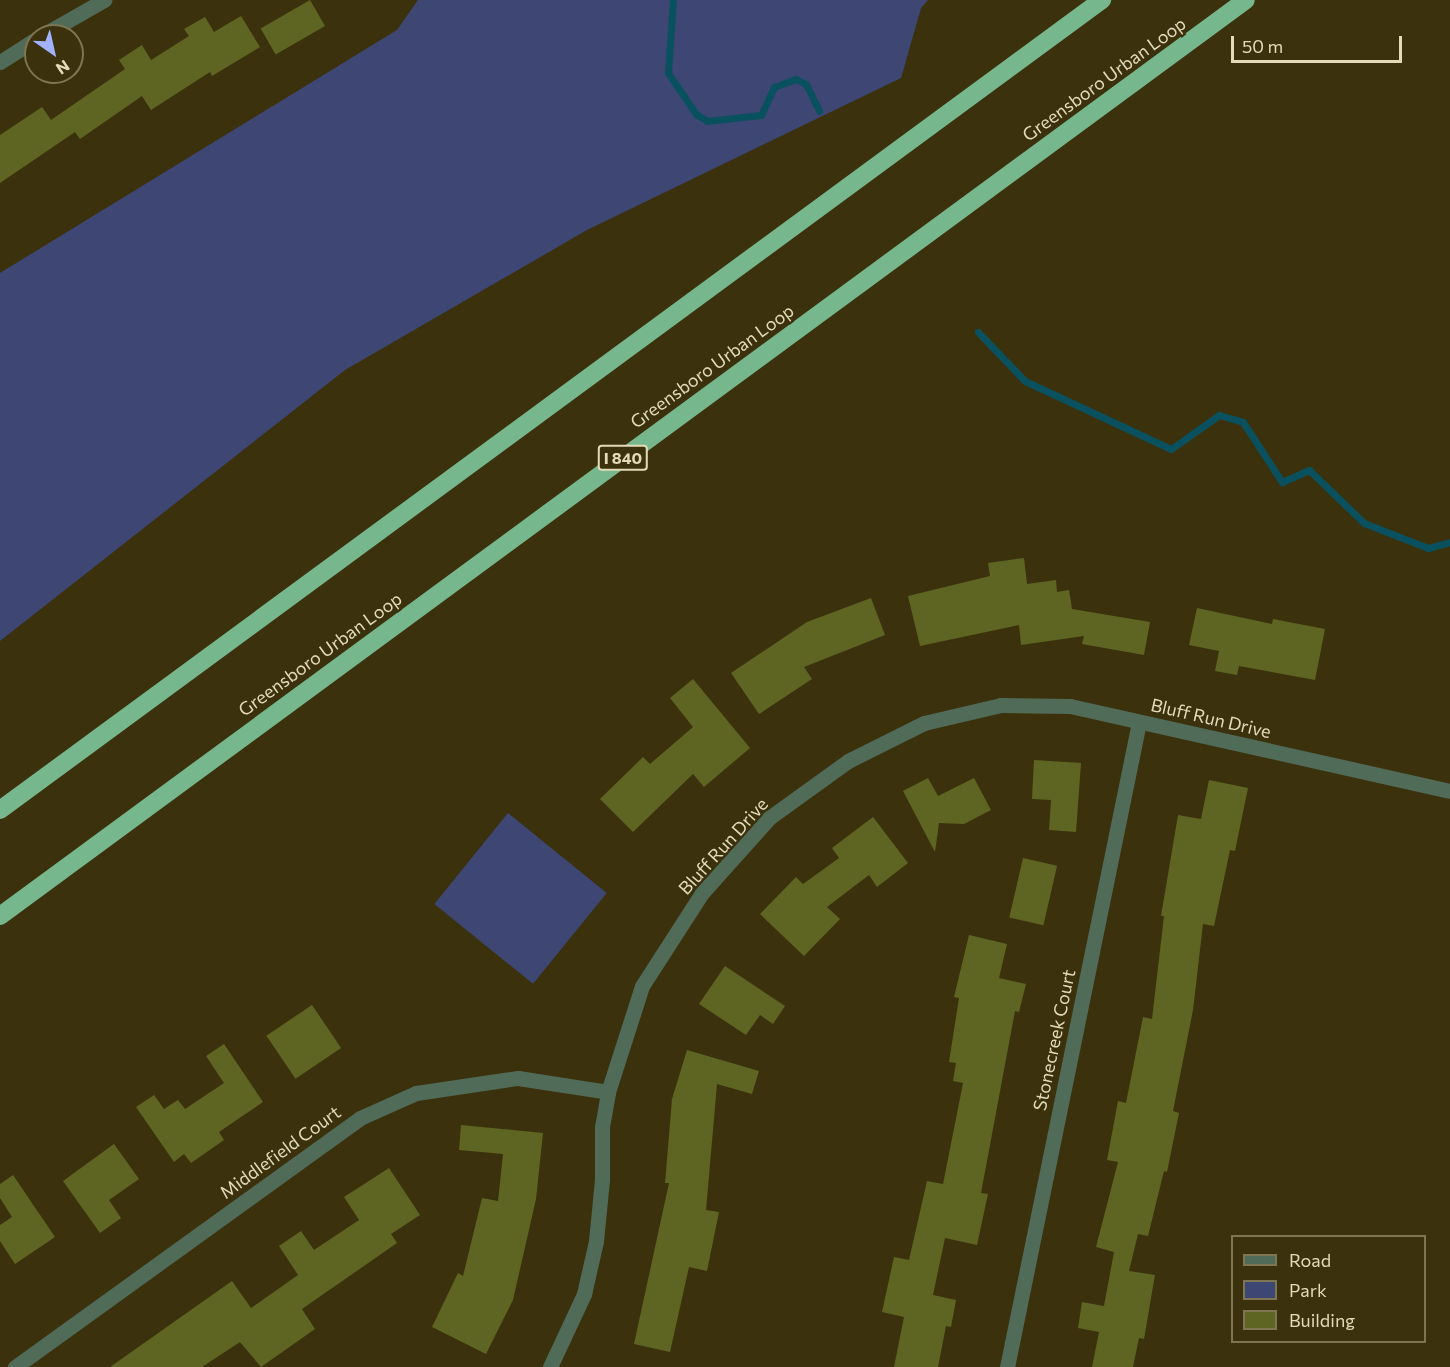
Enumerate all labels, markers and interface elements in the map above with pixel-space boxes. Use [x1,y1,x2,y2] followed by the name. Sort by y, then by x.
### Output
[1018,12,1190,146] street label: Greensboro Urban Loop
[24,24,84,84] north arrow
[1234,24,1405,62] scale bar
[1242,35,1283,57] text: 50 m
[53,56,74,79] text: N
[626,299,798,433] street label: Greensboro Urban Loop
[598,445,648,471] road number: I 840
[234,587,406,721] street label: Greensboro Urban Loop
[1149,694,1273,742] street label: Bluff Run Drive
[674,793,772,899] street label: Bluff Run Drive
[1028,967,1080,1113] street label: Stonecreek Court
[215,1101,345,1203] street label: Middlefield Court
[1231,1235,1426,1343] legend
[1289,1249,1331,1271] text: Road
[1289,1279,1327,1301] text: Park
[1289,1309,1355,1331] text: Building

